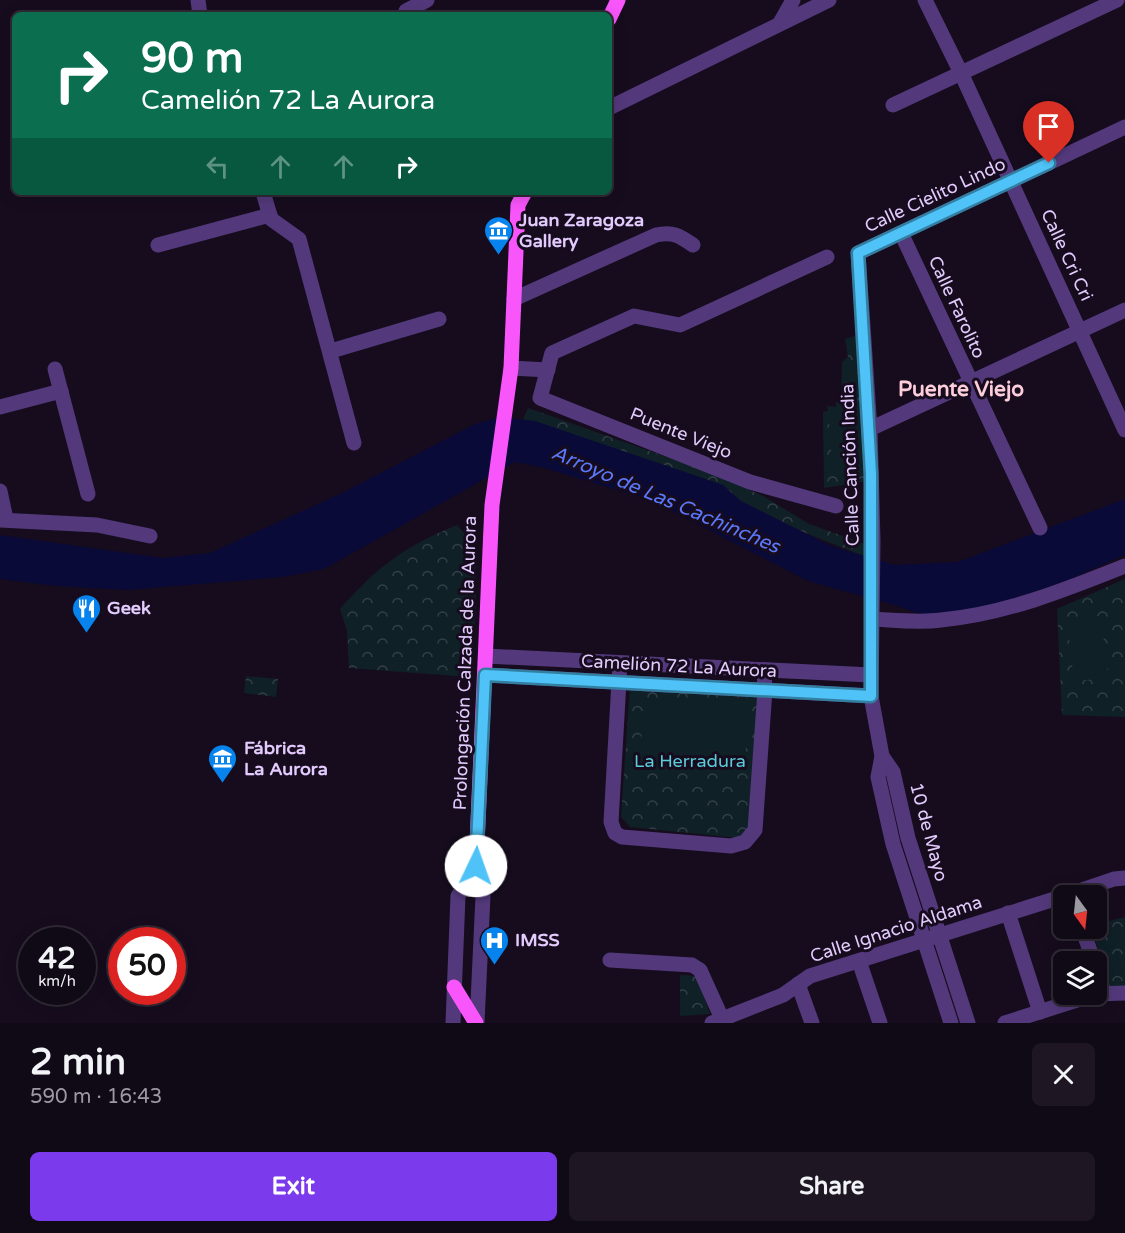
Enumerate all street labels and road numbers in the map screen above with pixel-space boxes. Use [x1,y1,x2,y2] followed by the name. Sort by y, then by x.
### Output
[861,153,1009,237] street label: Calle Cielito Lindo
[1036,206,1098,304] street label: Calle Cri Cri
[924,252,990,362] street label: Calle Farolito
[836,383,864,547] street label: Calle Canción India
[627,403,735,463] street label: Puente Viejo
[449,515,481,811] street label: Prolongación Calzada de la Aurora
[581,650,777,682] street label: Camelión 72 La Aurora
[905,780,953,884] street label: 10 de Mayo
[807,891,985,967] street label: Calle Ignacio Aldama

